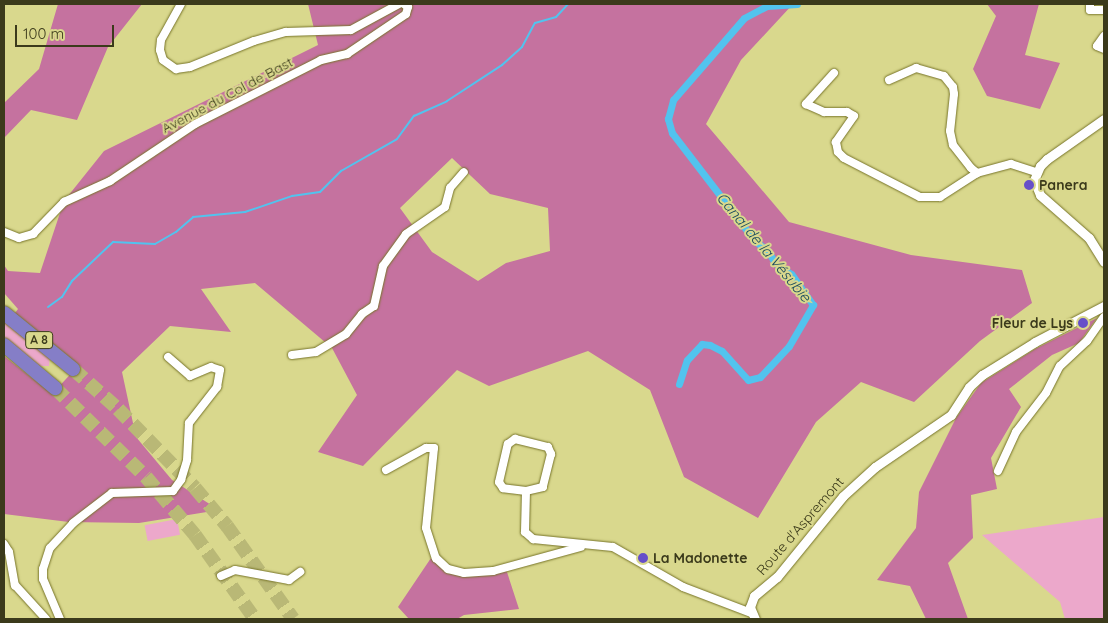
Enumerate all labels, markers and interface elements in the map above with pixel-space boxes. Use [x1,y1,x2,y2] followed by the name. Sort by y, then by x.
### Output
[18,15,116,47] scale bar
[23,24,64,43] text: 100 m
[159,53,295,137] street label: Avenue du Col de Bast
[1039,177,1087,193] place label: Panera
[1023,179,1035,191] marker: Panera
[713,189,815,305] water label: Canal de la Vésubie
[992,315,1073,331] place label: Fleur de Lys
[1077,317,1089,329] marker: Fleur de Lys
[24,330,54,350] road number: A 8
[753,474,847,578] street label: Route d'Aspremont
[653,550,748,566] place label: La Madonette
[637,552,649,564] marker: La Madonette

